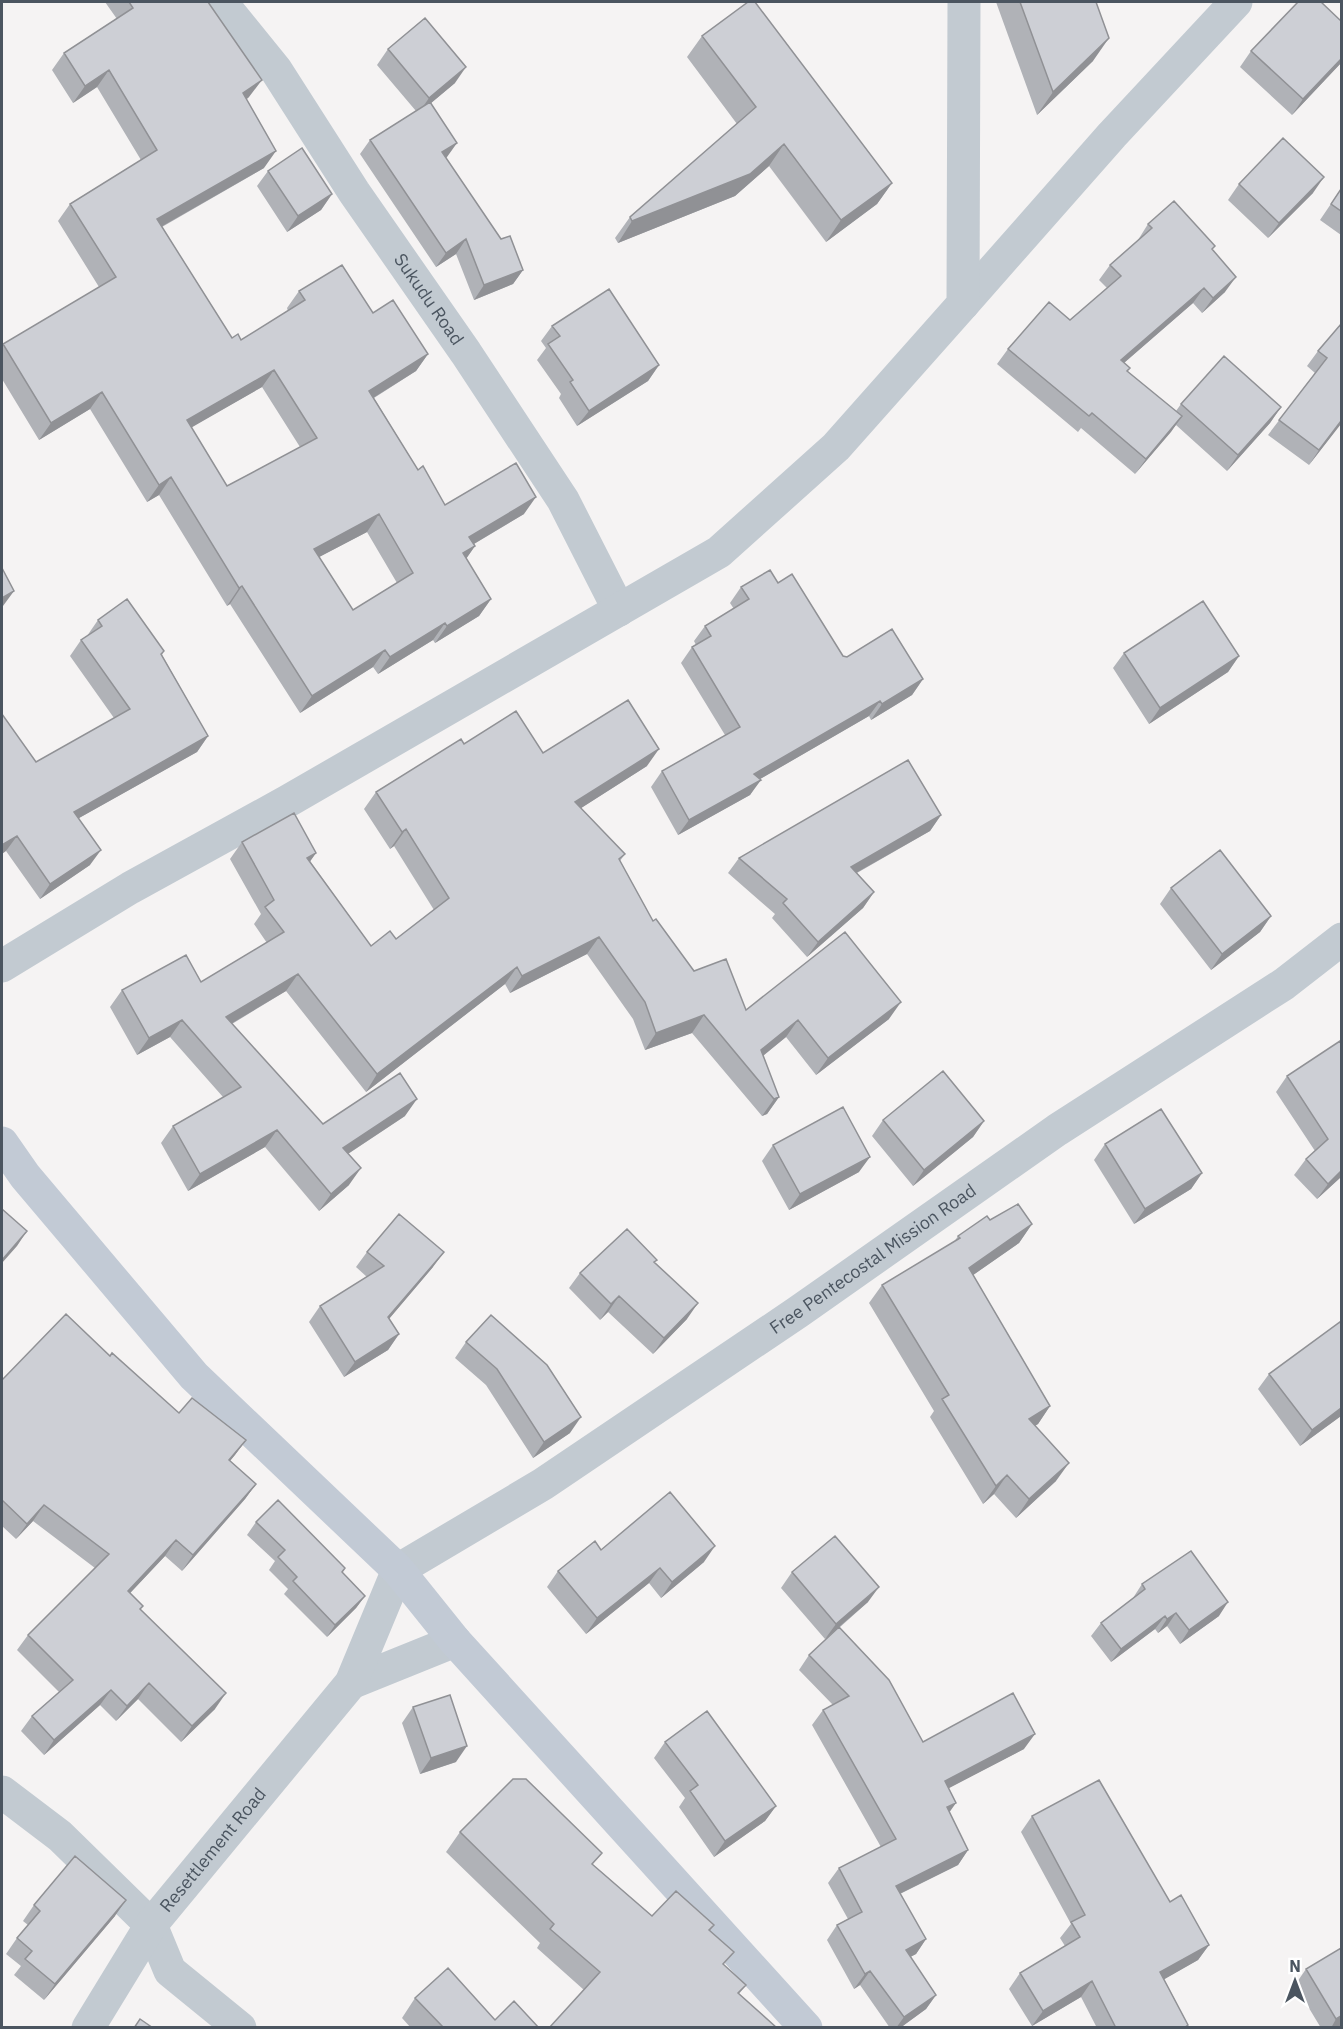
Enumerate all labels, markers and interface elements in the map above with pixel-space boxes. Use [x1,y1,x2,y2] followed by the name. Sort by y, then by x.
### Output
[389,249,469,349] street label: Sukudu Road
[765,1178,980,1339] street label: Free Pentecostal Mission Road
[154,1783,271,1917] street label: Resettlement Road
[1265,1951,1325,2011] north arrow
[1289,1956,1301,1976] text: N

